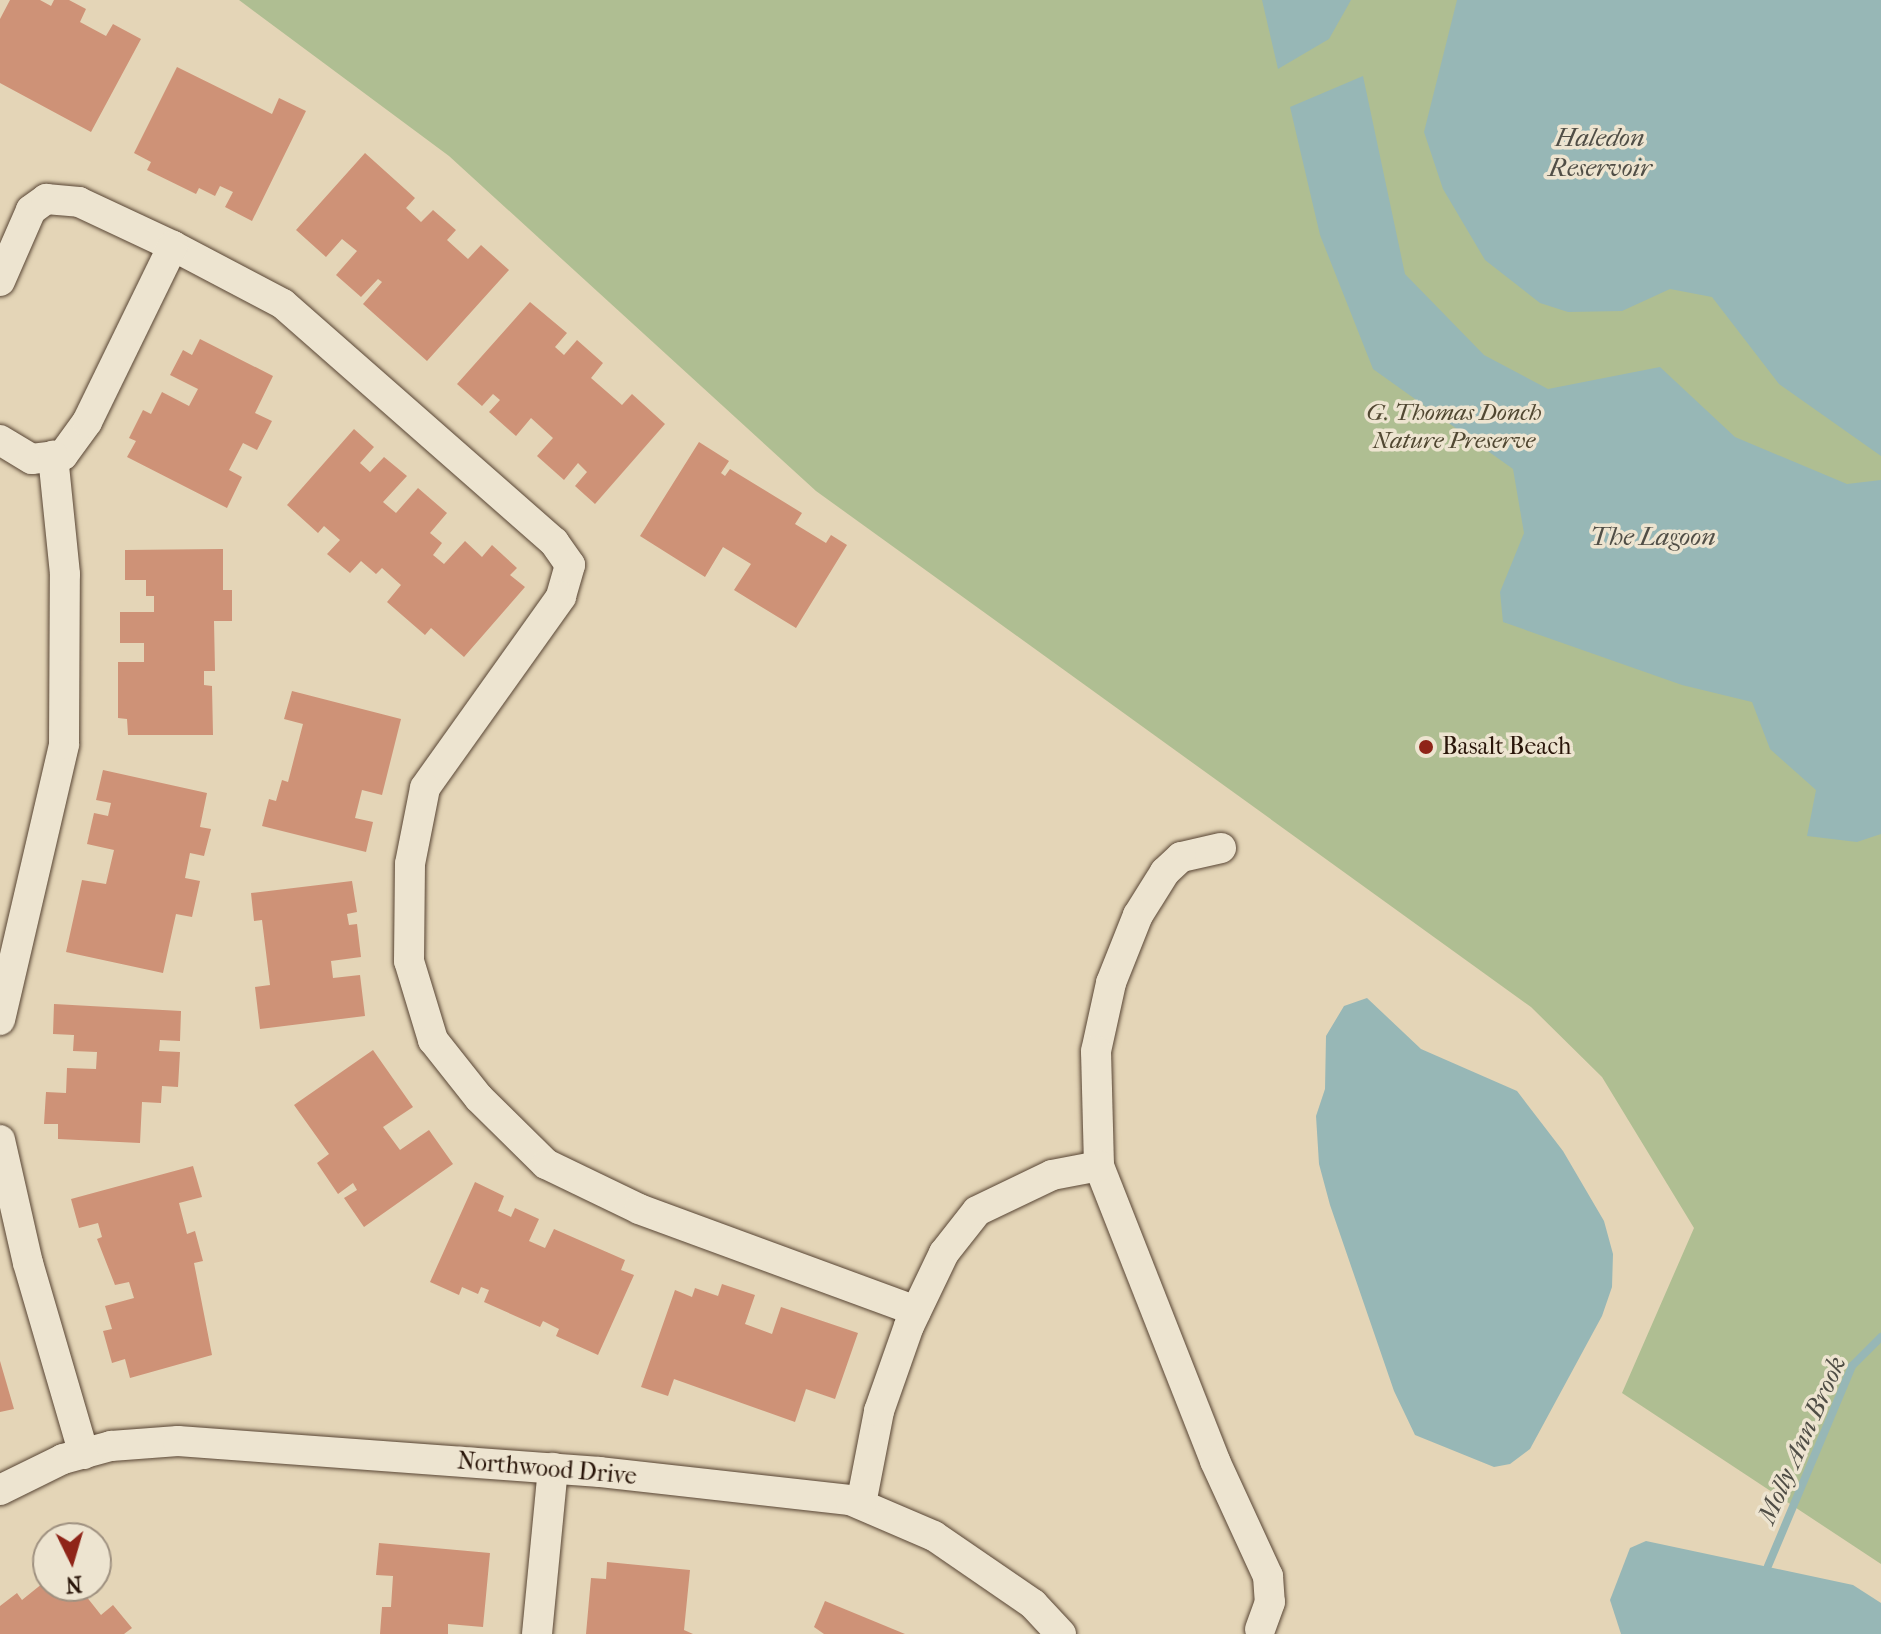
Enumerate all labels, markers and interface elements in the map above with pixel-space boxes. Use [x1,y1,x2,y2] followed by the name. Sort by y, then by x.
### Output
[1548,122,1652,184] water label: Haledon Reservoir
[1366,399,1542,455] park label: G. Thomas Donch Nature Preserve
[1590,521,1716,553] water label: The Lagoon
[1442,733,1571,761] place label: Basalt Beach
[1417,738,1435,756] marker: Basalt Beach
[1751,1351,1853,1529] water label: Molly Ann Brook
[456,1447,638,1491] street label: Northwood Drive
[32,1522,112,1602] north arrow
[64,1570,83,1598] text: N

